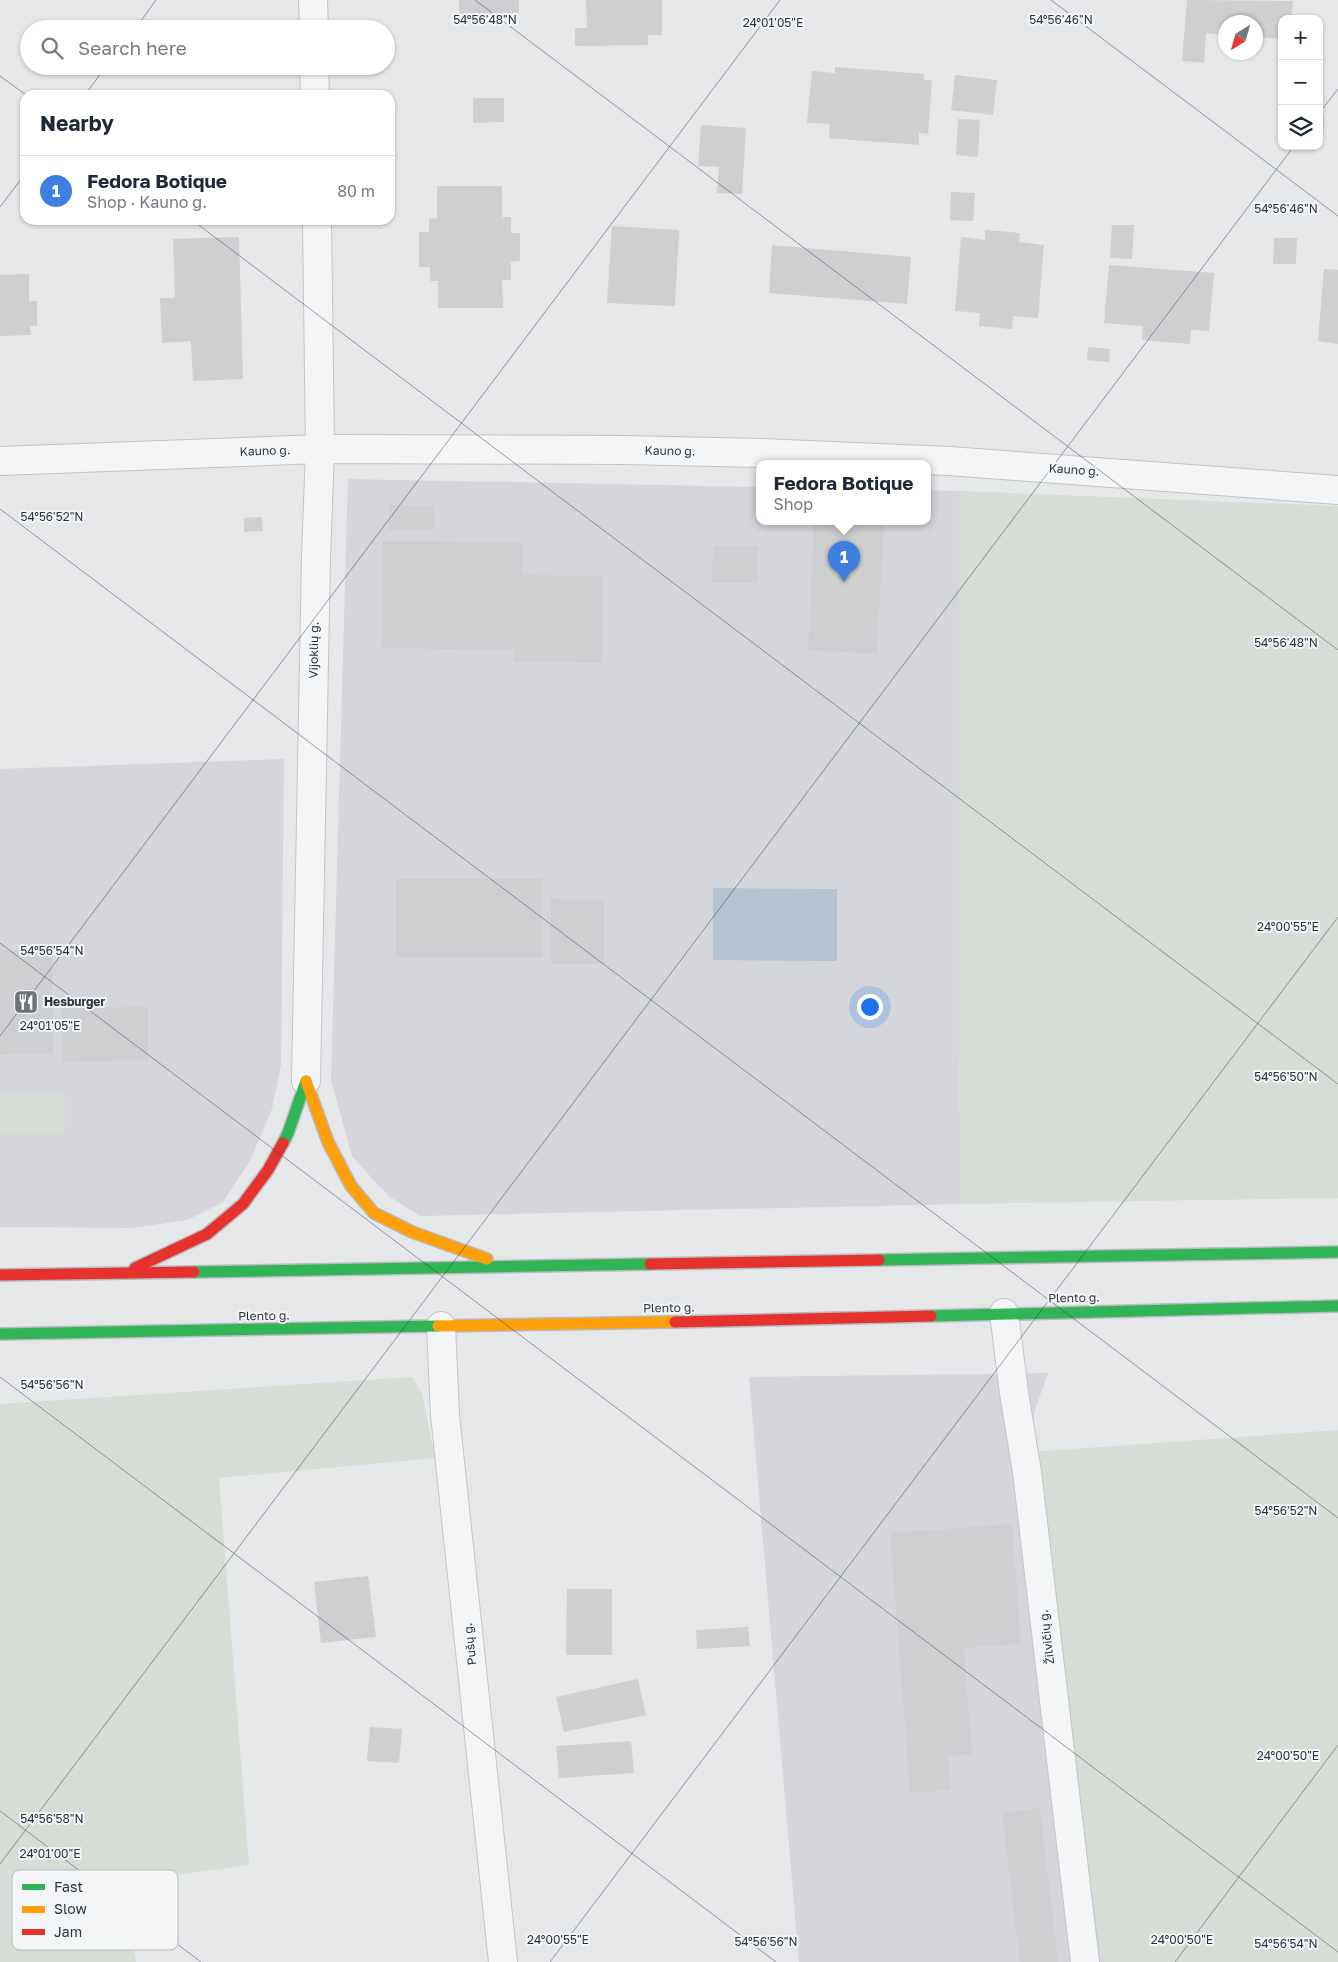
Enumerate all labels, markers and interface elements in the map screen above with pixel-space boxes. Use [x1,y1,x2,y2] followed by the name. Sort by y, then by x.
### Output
[453,12,517,27] text: 54°56'48"N
[1029,12,1093,27] text: 54°56'46"N
[743,15,803,30] text: 24°01'05"E
[1218,15,1263,60] north arrow
[1278,15,1323,150] map controls
[1278,15,1323,60] button: +
[20,20,395,75] search box
[38,34,66,62] icon: search
[78,36,187,59] text: Search here
[1278,60,1323,105] button: −
[1278,105,1323,150] button: layers
[40,110,114,136] text: Nearby
[87,169,227,192] text: Fedora Botique
[52,181,60,201] text: 1
[337,181,375,201] text: 80 m
[87,192,207,212] text: Shop · Kauno g.
[1254,201,1318,216] text: 54°56'46"N
[239,442,291,459] street label: Kauno g.
[644,443,696,458] street label: Kauno g.
[756,460,931,525] popup
[1048,460,1100,479] street label: Kauno g.
[773,471,914,494] text: Fedora Botique
[773,494,813,514] text: Shop
[21,509,83,524] text: 54°56'52"N
[828,541,860,582] pin: 1
[306,621,321,678] street label: Vijoklių g.
[1254,635,1318,650] text: 54°56'48"N
[1257,919,1319,934] text: 24°00'55"E
[20,943,84,958] text: 54°56'54"N
[13,989,39,1015] restaurant icon: Hesburger
[44,994,105,1009] place label: Hesburger
[857,994,883,1020] your location
[20,1018,80,1033] text: 24°01'05"E
[1254,1069,1318,1084] text: 54°56'50"N
[1048,1290,1100,1305] street label: Plento g.
[643,1300,695,1315] street label: Plento g.
[238,1308,290,1323] street label: Plento g.
[20,1377,84,1392] text: 54°56'56"N
[1255,1503,1317,1518] text: 54°56'52"N
[1036,1609,1057,1665] street label: Žilvičių g.
[460,1622,479,1666] street label: Pušų g.
[1257,1748,1319,1763] text: 24°00'50"E
[20,1811,84,1826] text: 54°56'58"N
[19,1846,81,1861] text: 24°01'00"E
[12,1870,178,1950] legend
[54,1878,83,1895] text: Fast
[54,1900,87,1917] text: Slow
[54,1923,82,1940] text: Jam
[527,1932,589,1947] text: 24°00'55"E
[1151,1932,1213,1947] text: 24°00'50"E
[734,1934,798,1949] text: 54°56'56"N
[1254,1936,1318,1951] text: 54°56'54"N

